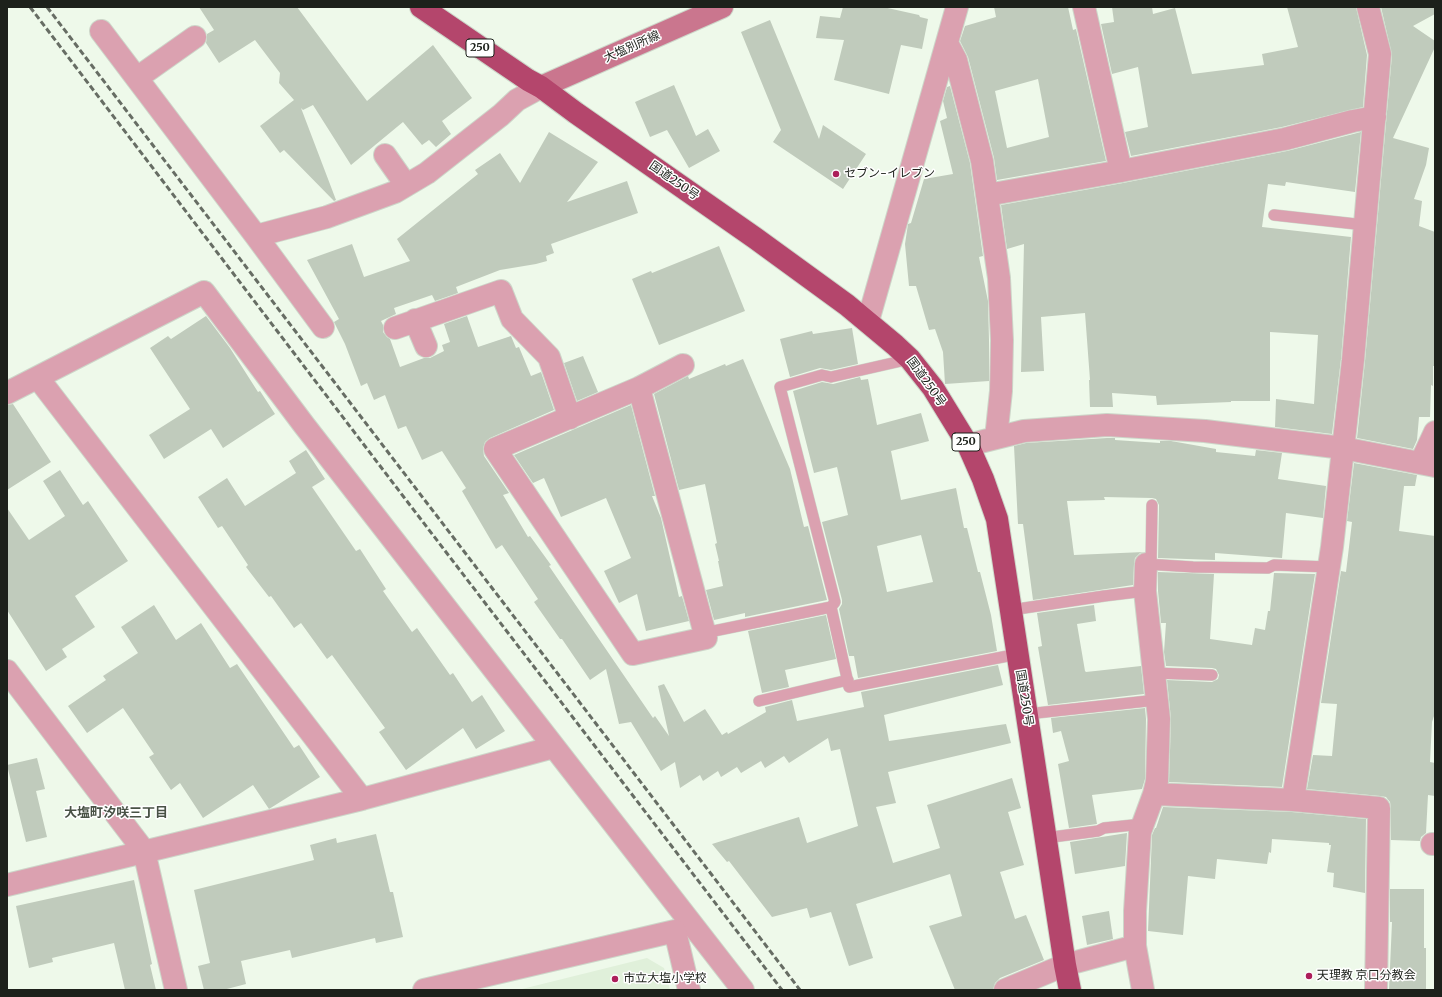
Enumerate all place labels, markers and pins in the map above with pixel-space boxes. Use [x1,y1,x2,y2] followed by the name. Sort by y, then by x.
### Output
[844,167,935,181] place label: セブン-イレブン
[831,169,841,179] marker: セブン-イレブン
[1317,969,1416,983] place label: 天理教 京口分教会
[1304,971,1314,981] marker: 天理教 京口分教会
[623,972,707,986] place label: 市立大塩小学校
[610,974,620,984] marker: 市立大塩小学校

